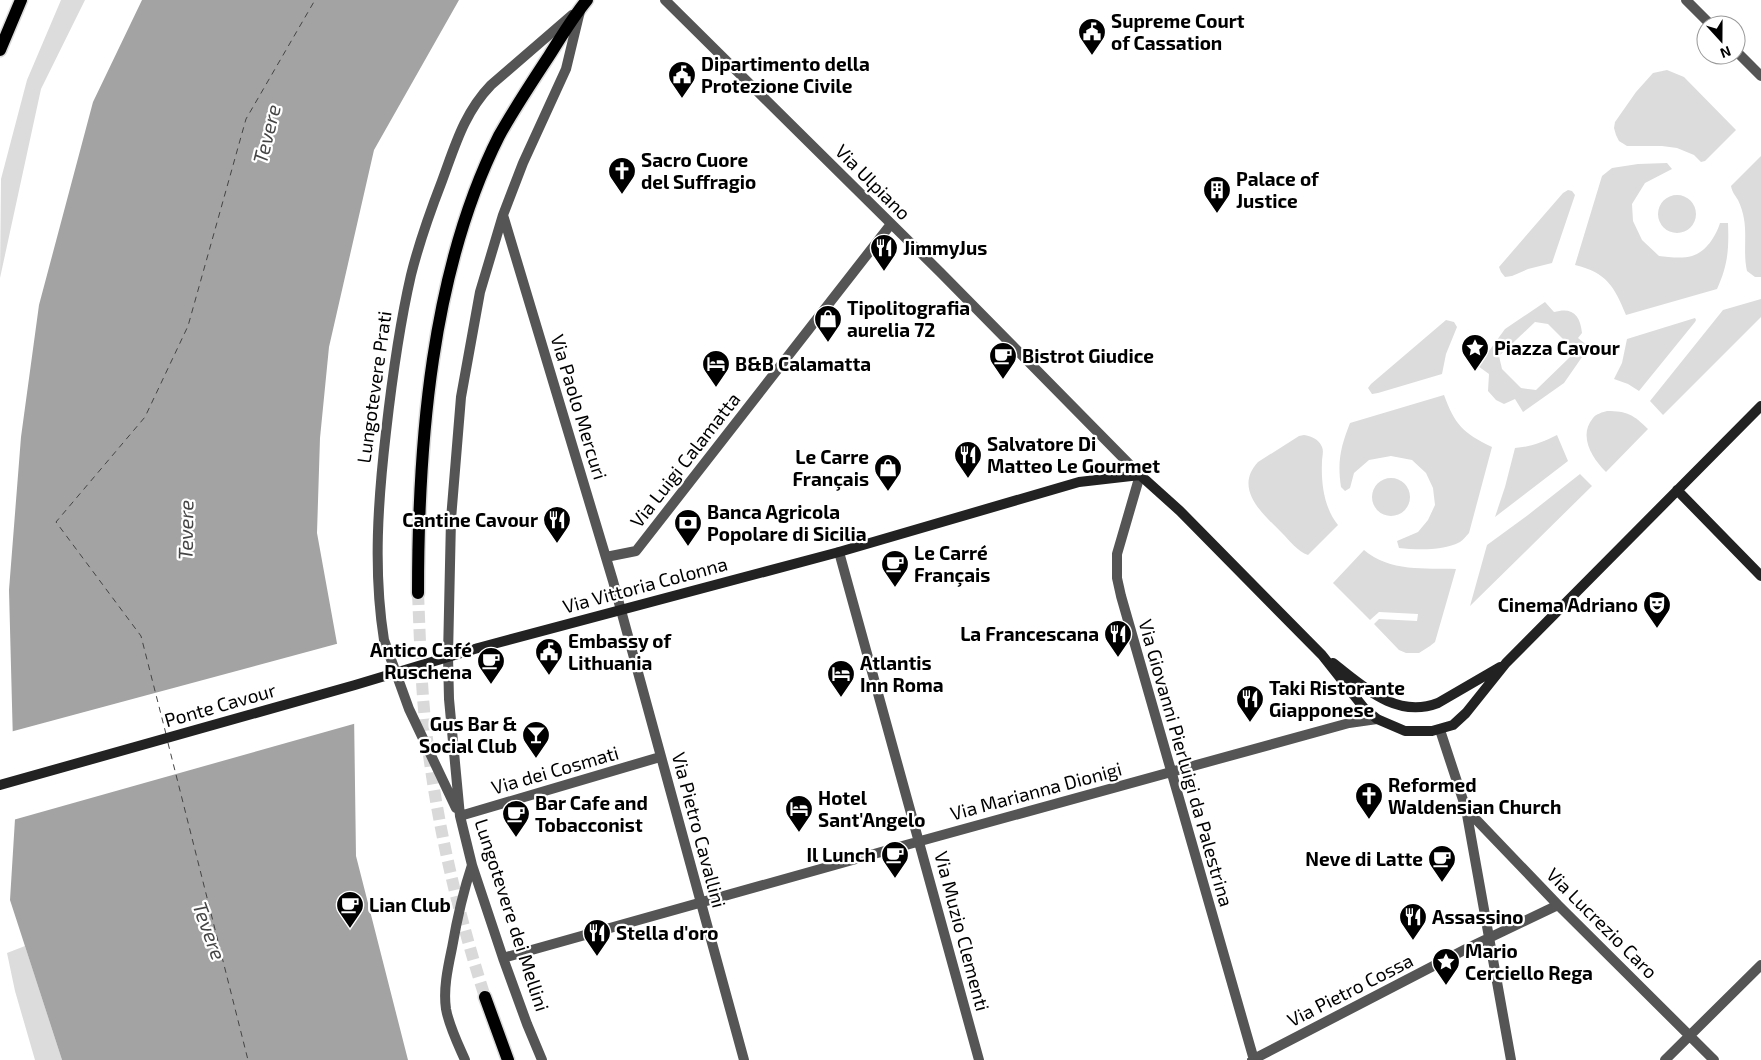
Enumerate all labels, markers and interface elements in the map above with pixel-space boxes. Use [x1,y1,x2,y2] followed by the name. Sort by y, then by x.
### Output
[1111,9,1245,54] place label: Supreme Court of Cassation
[1696,15,1746,65] north arrow
[1077,17,1107,56] public building icon: Supreme Court of Cassation
[1718,43,1734,62] text: N
[701,52,870,97] place label: Dipartimento della Protezione Civile
[667,60,697,99] public building icon: Dipartimento della Protezione Civile
[247,102,285,166] water label: Tevere
[831,139,916,224] street label: Via Ulpiano
[641,148,756,193] place label: Sacro Cuore del Suffragio
[607,156,637,195] church icon: Sacro Cuore del Suffragio
[1236,167,1320,212] place label: Palace of Justice
[1202,175,1232,214] building icon: Palace of Justice
[869,233,899,272] restaurant icon: JimmyJus
[903,236,987,260] place label: JimmyJus
[847,296,970,341] place label: Tipolitografia aurelia 72
[813,304,843,343] shop icon: Tipolitografia aurelia 72
[351,309,396,465] street label: Lungotevere Prati
[546,331,613,482] street label: Via Paolo Mercuri
[1460,333,1490,372] place icon: Piazza Cavour
[1494,336,1620,359] place label: Piazza Cavour
[988,341,1018,380] cafe icon: Bistrot Giudice
[1022,344,1154,367] place label: Bistrot Giudice
[701,349,731,388] hotel icon: B&B Calamatta
[735,352,871,375] place label: B&B Calamatta
[625,388,745,532] street label: Via Luigi Calamatta
[987,432,1160,477] place label: Salvatore Di Matteo Le Gourmet
[953,440,983,479] restaurant icon: Salvatore Di Matteo Le Gourmet
[793,445,869,491] place label: Le Carre Français
[873,453,903,492] shop icon: Le Carre Français
[172,500,198,560] water label: Tevere
[707,500,867,545] place label: Banca Agricola Popolare di Sicilia
[542,505,572,544] restaurant icon: Cantine Cavour
[402,508,538,531] place label: Cantine Cavour
[673,508,703,547] bank icon: Banca Agricola Popolare di Sicilia
[914,541,990,587] place label: Le Carré Français
[880,549,910,588] cafe icon: Le Carré Français
[560,551,730,618] street label: Via Vittoria Colonna
[1642,590,1672,629] theatre icon: Cinema Adriano
[1498,593,1638,616] place label: Cinema Adriano
[1134,617,1239,909] street label: Via Giovanni Pierluigi da Palestrina
[1103,619,1133,658] restaurant icon: La Francescana
[960,622,1099,645] place label: La Francescana
[568,629,673,674] place label: Embassy of Lithuania
[534,637,564,676] public building icon: Embassy of Lithuania
[370,638,472,683] place label: Antico Café Ruschena
[476,646,506,685] cafe icon: Antico Café Ruschena
[860,651,943,696] place label: Atlantis Inn Roma
[826,659,856,698] hotel icon: Atlantis Inn Roma
[1269,676,1405,721] place label: Taki Ristorante Giapponese
[161,678,279,731] street label: Ponte Cavour
[1235,684,1265,723] restaurant icon: Taki Ristorante Giapponese
[419,712,517,757] place label: Gus Bar & Social Club
[521,720,551,759] bar icon: Gus Bar & Social Club
[489,740,621,799] street label: Via dei Cosmati
[668,750,731,910] street label: Via Pietro Cavallini
[948,757,1124,824] street label: Via Marianna Dionigi
[1388,773,1561,818] place label: Reformed Waldensian Church
[1354,781,1384,820] church icon: Reformed Waldensian Church
[818,786,925,831] place label: Hotel Sant'Angelo
[535,791,648,836] place label: Bar Cafe and Tobacconist
[784,794,814,833] hotel icon: Hotel Sant'Angelo
[501,799,531,838] cafe icon: Bar Cafe and Tobacconist
[470,816,554,1014] street label: Lungotevere dei Mellini
[880,840,910,879] cafe icon: Il Lunch
[807,843,876,866] place label: Il Lunch
[1427,844,1457,883] cafe icon: Neve di Latte
[1305,847,1423,870] place label: Neve di Latte
[930,848,995,1013] street label: Via Muzio Clementi
[1542,862,1663,983] street label: Via Lucrezio Caro
[335,890,365,929] cafe icon: Lian Club
[369,893,451,916] place label: Lian Club
[188,898,232,963] water label: Tevere
[1398,902,1428,941] restaurant icon: Assassino
[1432,905,1523,928] place label: Assassino
[582,918,612,957] restaurant icon: Stella d'oro
[616,921,718,944] place label: Stella d'oro
[1465,939,1593,984] place label: Mario Cerciello Rega
[1431,947,1461,986] place icon: Mario Cerciello Rega
[1283,948,1417,1031] street label: Via Pietro Cossa

